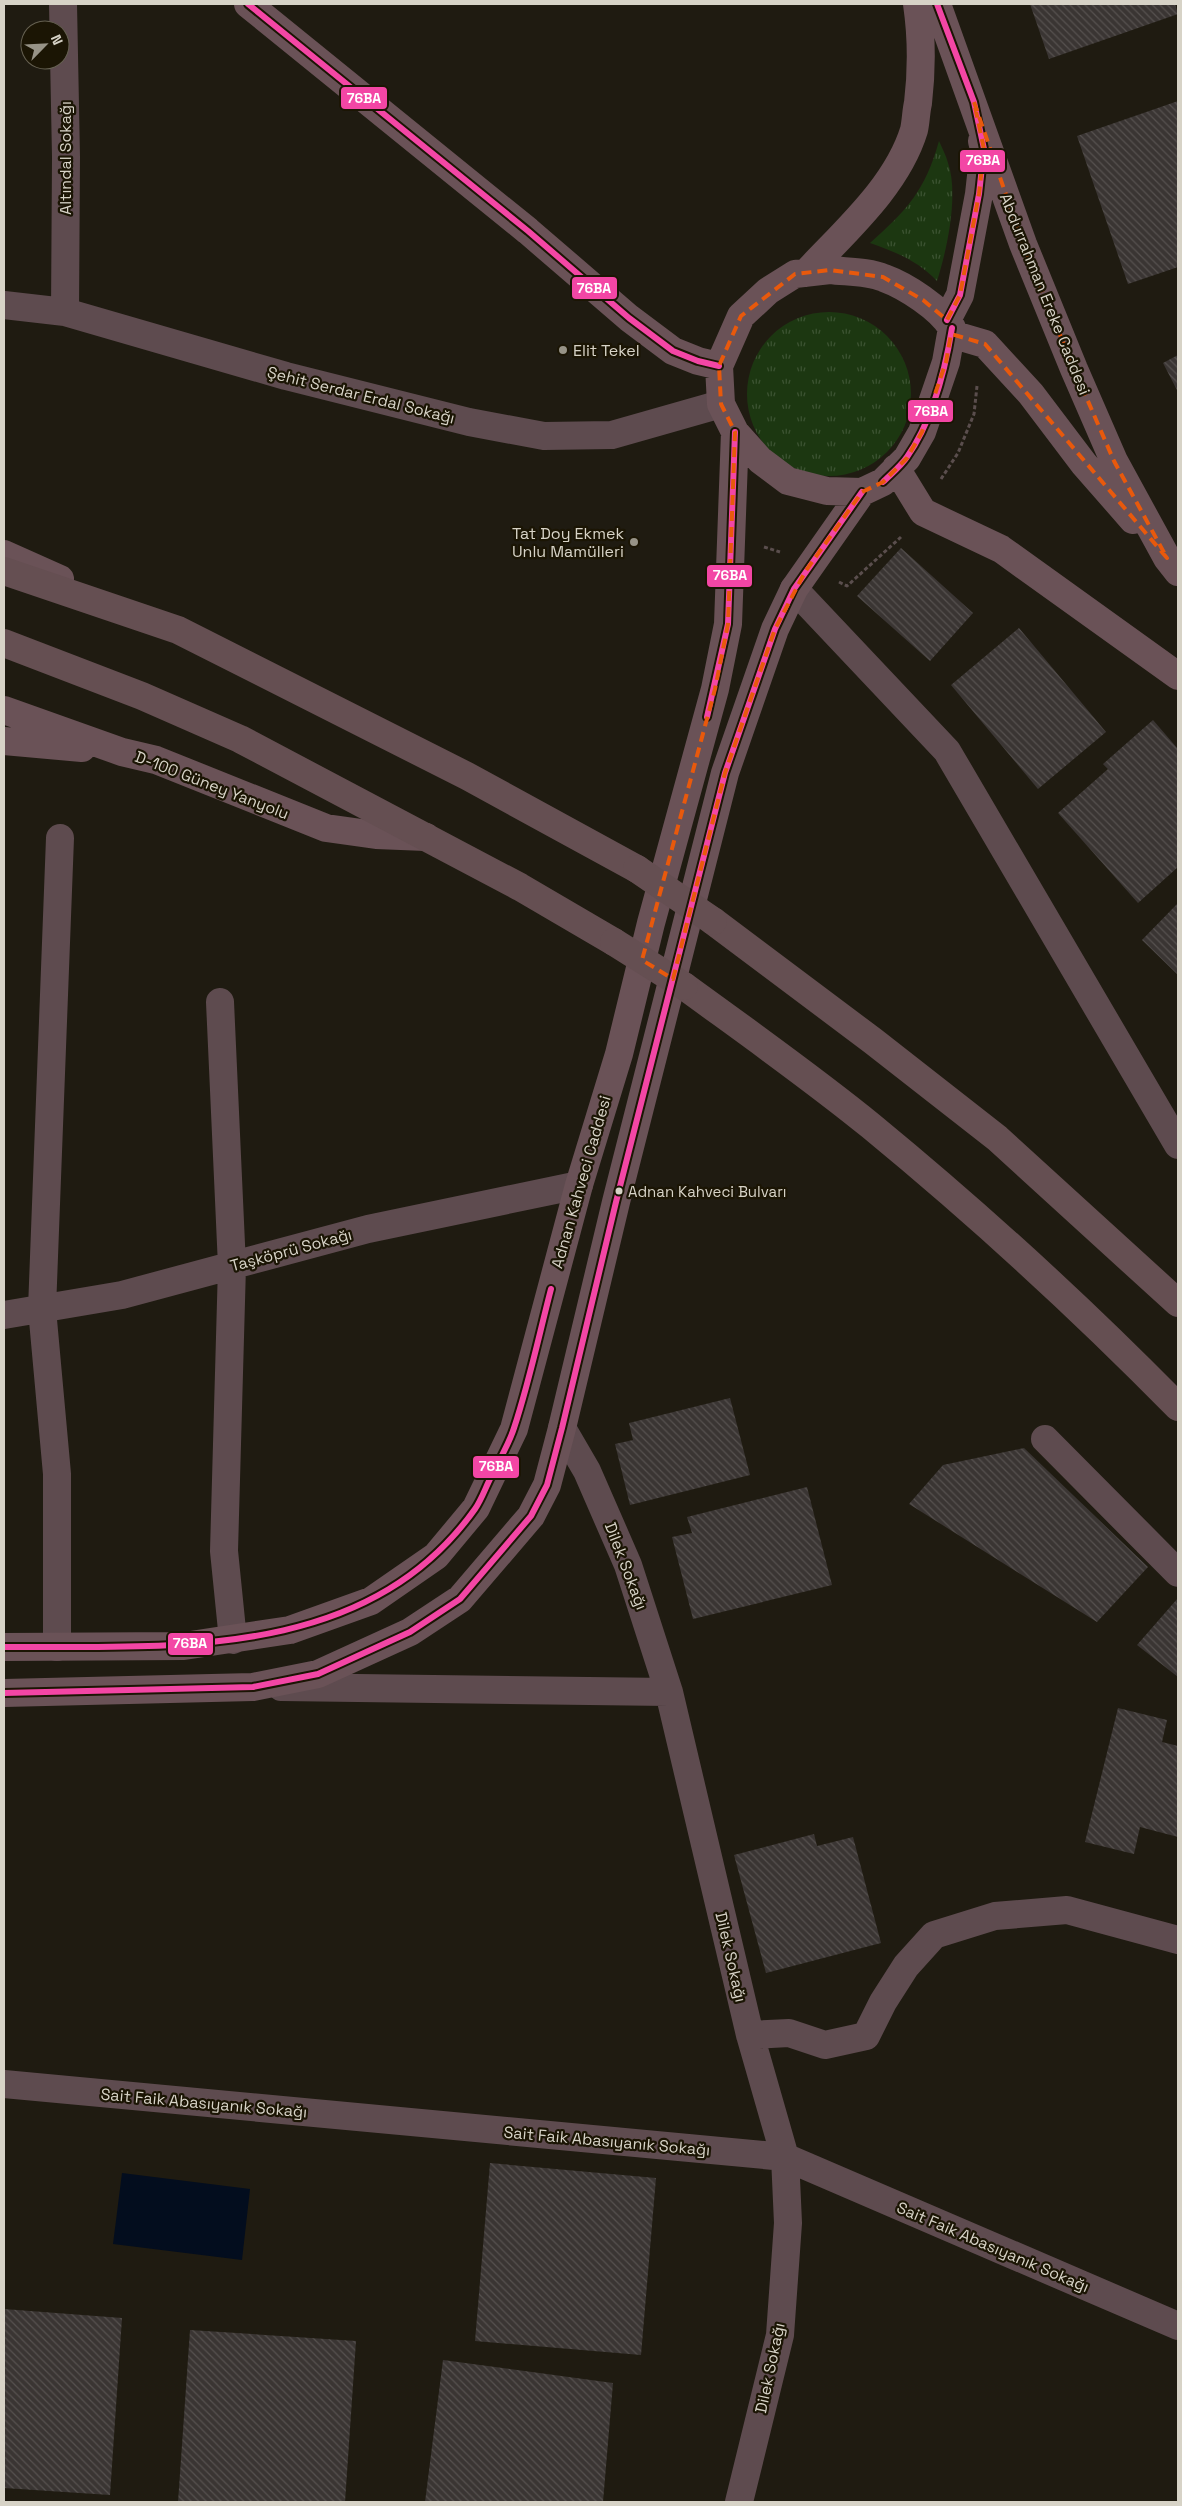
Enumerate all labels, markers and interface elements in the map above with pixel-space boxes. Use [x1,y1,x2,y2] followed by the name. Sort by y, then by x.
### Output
[20,20,70,70] north arrow
[47,32,67,48] text: N
[340,86,388,110] line badge: 76BA
[347,89,381,107] text: 76BA
[55,101,76,215] street label: Altındal Sokağı
[959,149,1006,173] line badge: 76BA
[966,151,1000,169] text: 76BA
[995,190,1095,398] street label: Abdurrahman Ereke Caddesi
[571,276,618,300] line badge: 76BA
[577,279,611,297] text: 76BA
[573,340,640,361] place label: Elit Tekel
[557,344,569,356] marker: Elit Tekel
[265,362,457,428] street label: Şehit Serdar Erdal Sokağı
[907,399,954,423] line badge: 76BA
[914,402,948,420] text: 76BA
[512,523,624,562] place label: Tat Doy Ekmek Unlu Mamülleri
[628,536,640,548] marker: Tat Doy Ekmek Unlu Mamülleri
[706,564,753,588] line badge: 76BA
[713,566,747,584] text: 76BA
[132,746,292,824] street label: D-100 Güney Yanyolu
[546,1093,616,1271] street label: Adnan Kahveci Caddesi
[628,1182,786,1201] place label: Adnan Kahveci Bulvarı
[614,1186,624,1196] marker: Adnan Kahveci Bulvarı
[228,1224,354,1276] street label: Taşköprü Sokağı
[472,1455,520,1479] line badge: 76BA
[479,1457,513,1475] text: 76BA
[600,1519,652,1613] street label: Dilek Sokağı
[167,1632,214,1656] line badge: 76BA
[173,1634,207,1652] text: 76BA
[710,1910,752,2004] street label: Dilek Sokağı
[100,2084,308,2122] street label: Sait Faik Abasıyanık Sokağı
[503,2122,711,2160] street label: Sait Faik Abasıyanık Sokağı
[894,2197,1092,2297] street label: Sait Faik Abasıyanık Sokağı
[750,2321,790,2415] street label: Dilek Sokağı

